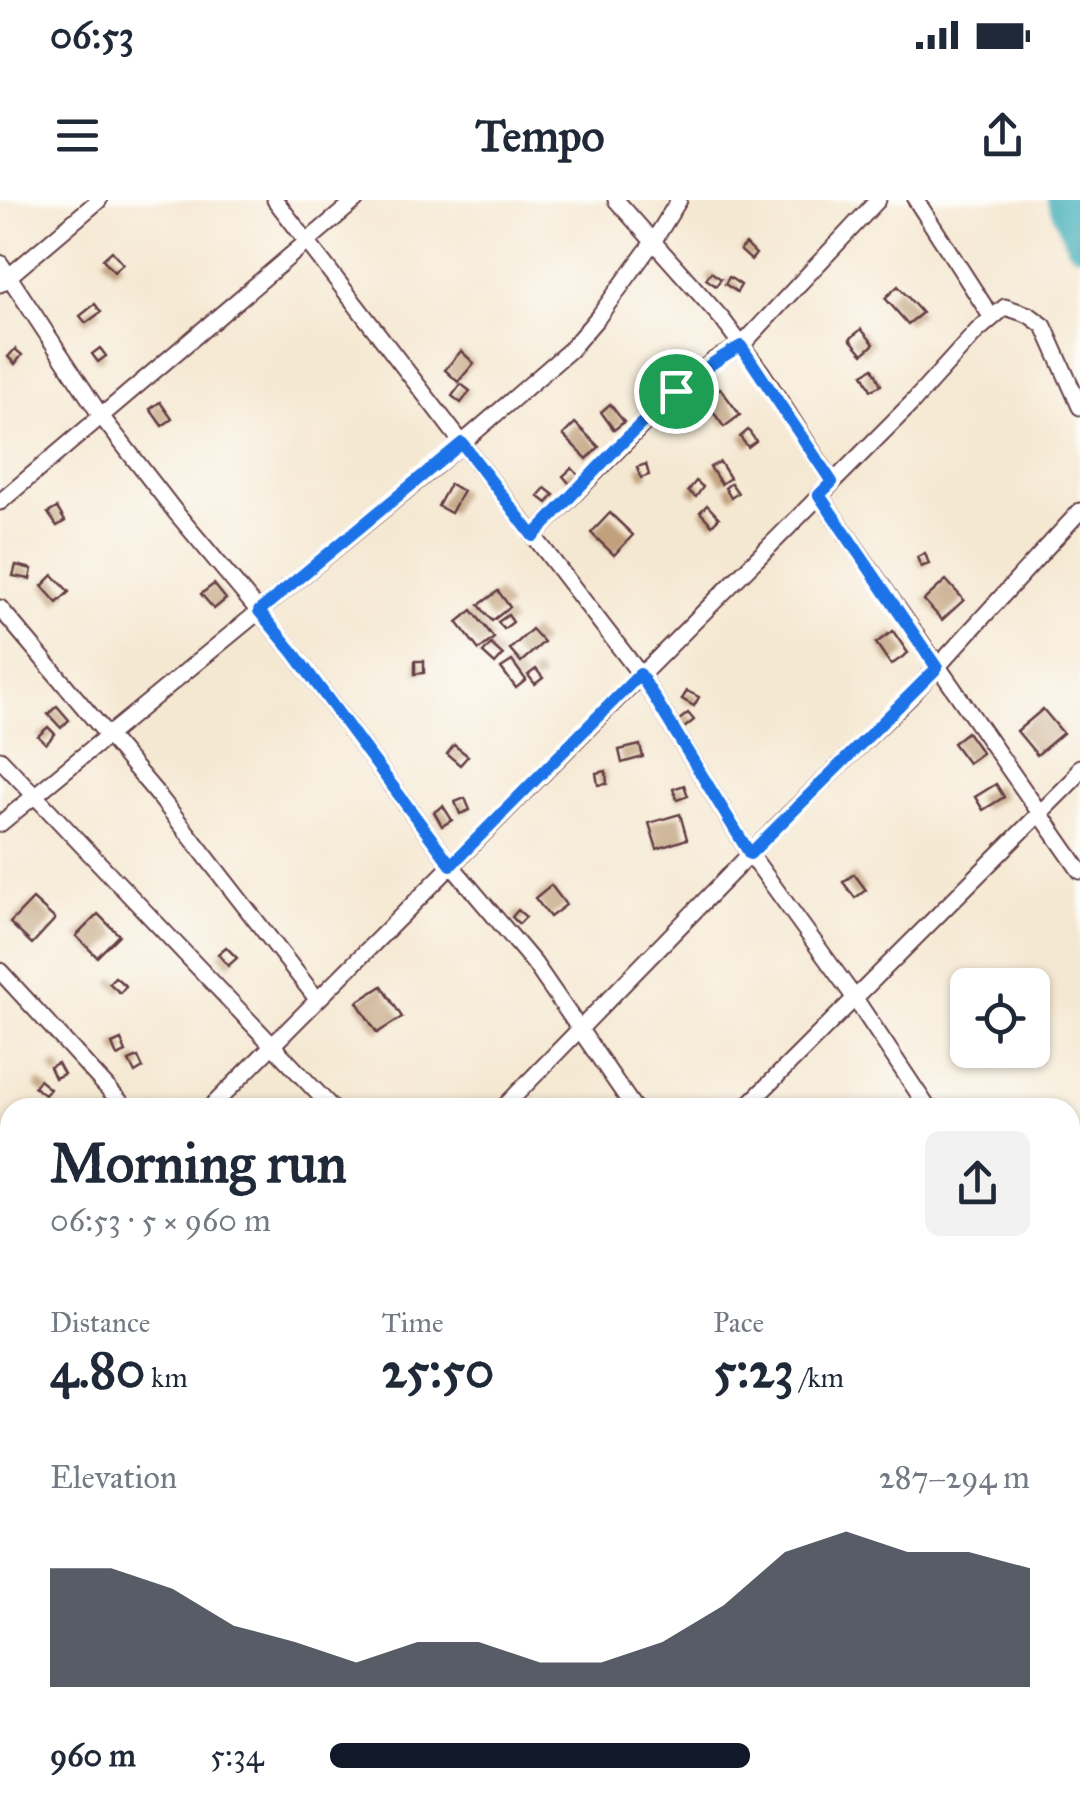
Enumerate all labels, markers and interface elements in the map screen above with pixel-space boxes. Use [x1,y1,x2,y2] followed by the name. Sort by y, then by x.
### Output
[50,12,134,58] text: 06:53
[50,108,105,163] icon: menu
[475,108,605,163] text: Tempo
[975,108,1030,163] icon: share
[634,349,719,434] pin
[649,364,704,419] icon: arrive
[950,968,1050,1068] map controls
[950,968,1050,1068] button: locate
[50,1130,347,1197] text: Morning run
[925,1131,1030,1236] button: share
[50,1201,271,1240] text: 06:53 · 5 × 960 m
[50,1305,150,1340] text: Distance
[382,1305,444,1340] text: Time
[713,1305,764,1340] text: Pace
[50,1340,145,1401] text: 4.80
[382,1340,494,1401] text: 25:50
[713,1340,794,1401] text: 5:23
[145,1360,188,1395] text: km
[794,1360,844,1395] text: /km
[50,1458,177,1497] text: Elevation
[879,1458,1030,1497] text: 287–294 m
[50,1736,136,1775] text: 960 m
[210,1736,264,1775] text: 5:34

